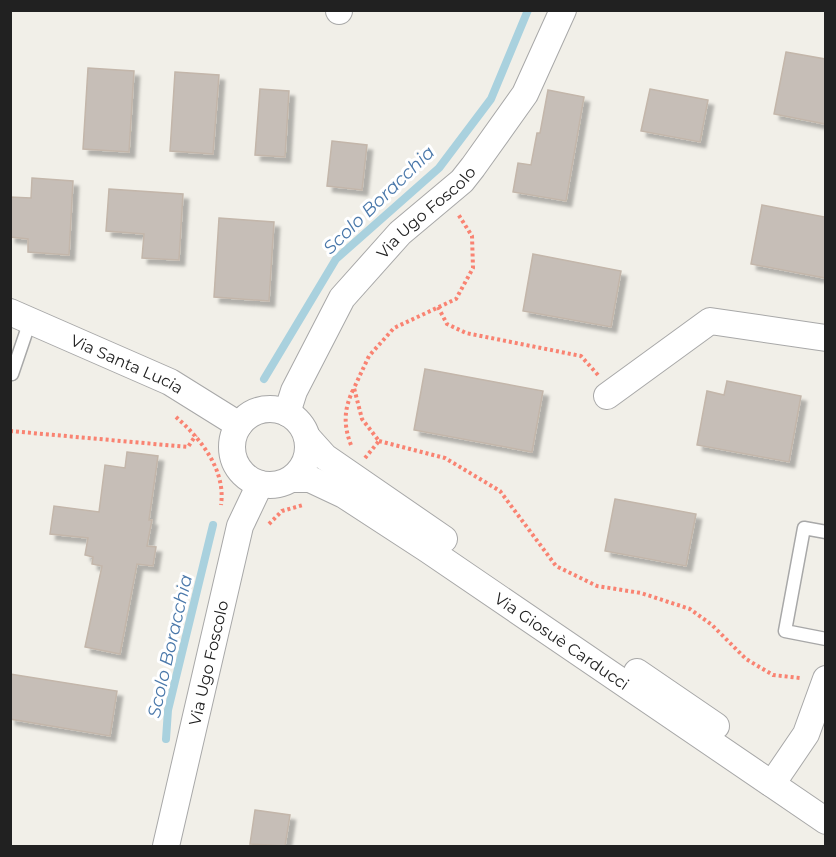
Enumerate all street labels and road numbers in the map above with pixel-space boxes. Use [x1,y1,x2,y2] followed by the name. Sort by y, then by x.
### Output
[372,162,479,262] street label: Via Ugo Foscolo
[68,330,187,398] street label: Via Santa Lucia
[491,589,633,694] street label: Via Giosuè Carducci
[185,598,232,727] street label: Via Ugo Foscolo

